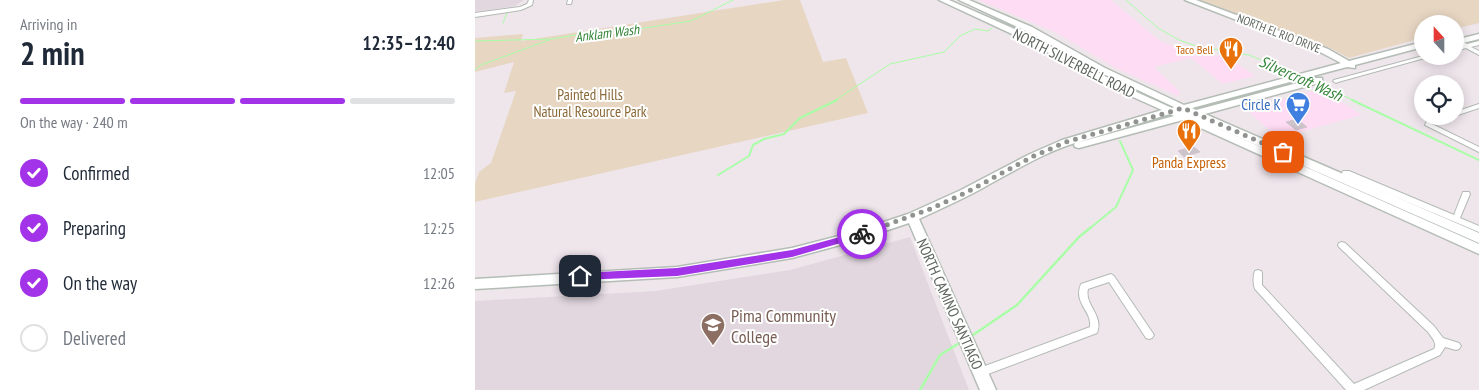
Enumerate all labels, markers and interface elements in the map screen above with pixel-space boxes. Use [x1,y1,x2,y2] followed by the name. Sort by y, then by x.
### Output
[1235,10,1323,56] street label: NORTH EL RIO DRIVE
[20,14,77,34] text: Arriving in
[1414,15,1464,65] north arrow
[1414,15,1464,125] map controls
[574,20,641,46] water label: Anklam Wash
[1010,24,1138,102] street label: NORTH SILVERBELL ROAD
[362,31,455,55] text: 12:35–12:40
[20,32,85,74] text: 2 min
[1218,36,1244,70] restaurant icon: Taco Bell
[1176,42,1213,57] place label: Taco Bell
[1256,51,1346,106] water label: Silvercroft Wash
[1414,75,1464,125] button: locate
[533,85,647,121] park label: Painted Hills Natural Resource Park
[1285,91,1311,125] supermarket icon: Circle K
[1241,95,1282,114] place label: Circle K
[20,112,128,132] text: On the way · 240 m
[1176,118,1202,152] restaurant icon: Panda Express
[1262,131,1304,173] pin
[1269,138,1297,166] icon: bag
[1152,153,1226,172] place label: Panda Express
[20,159,48,187] icon: check
[63,161,130,185] text: Confirmed
[423,163,455,183] text: 12:05
[837,209,887,259] courier
[20,214,48,242] icon: check
[63,216,126,240] text: Preparing
[423,218,455,238] text: 12:25
[848,220,876,248] icon: bike
[913,236,987,372] street label: NORTH CAMINO SANTIAGO
[559,255,601,297] pin
[566,262,594,290] icon: home
[20,269,48,297] icon: check
[63,271,137,295] text: On the way
[423,273,455,293] text: 12:26
[731,304,836,348] place label: Pima Community College
[700,312,726,346] school or university icon: Pima Community College
[63,326,126,350] text: Delivered

